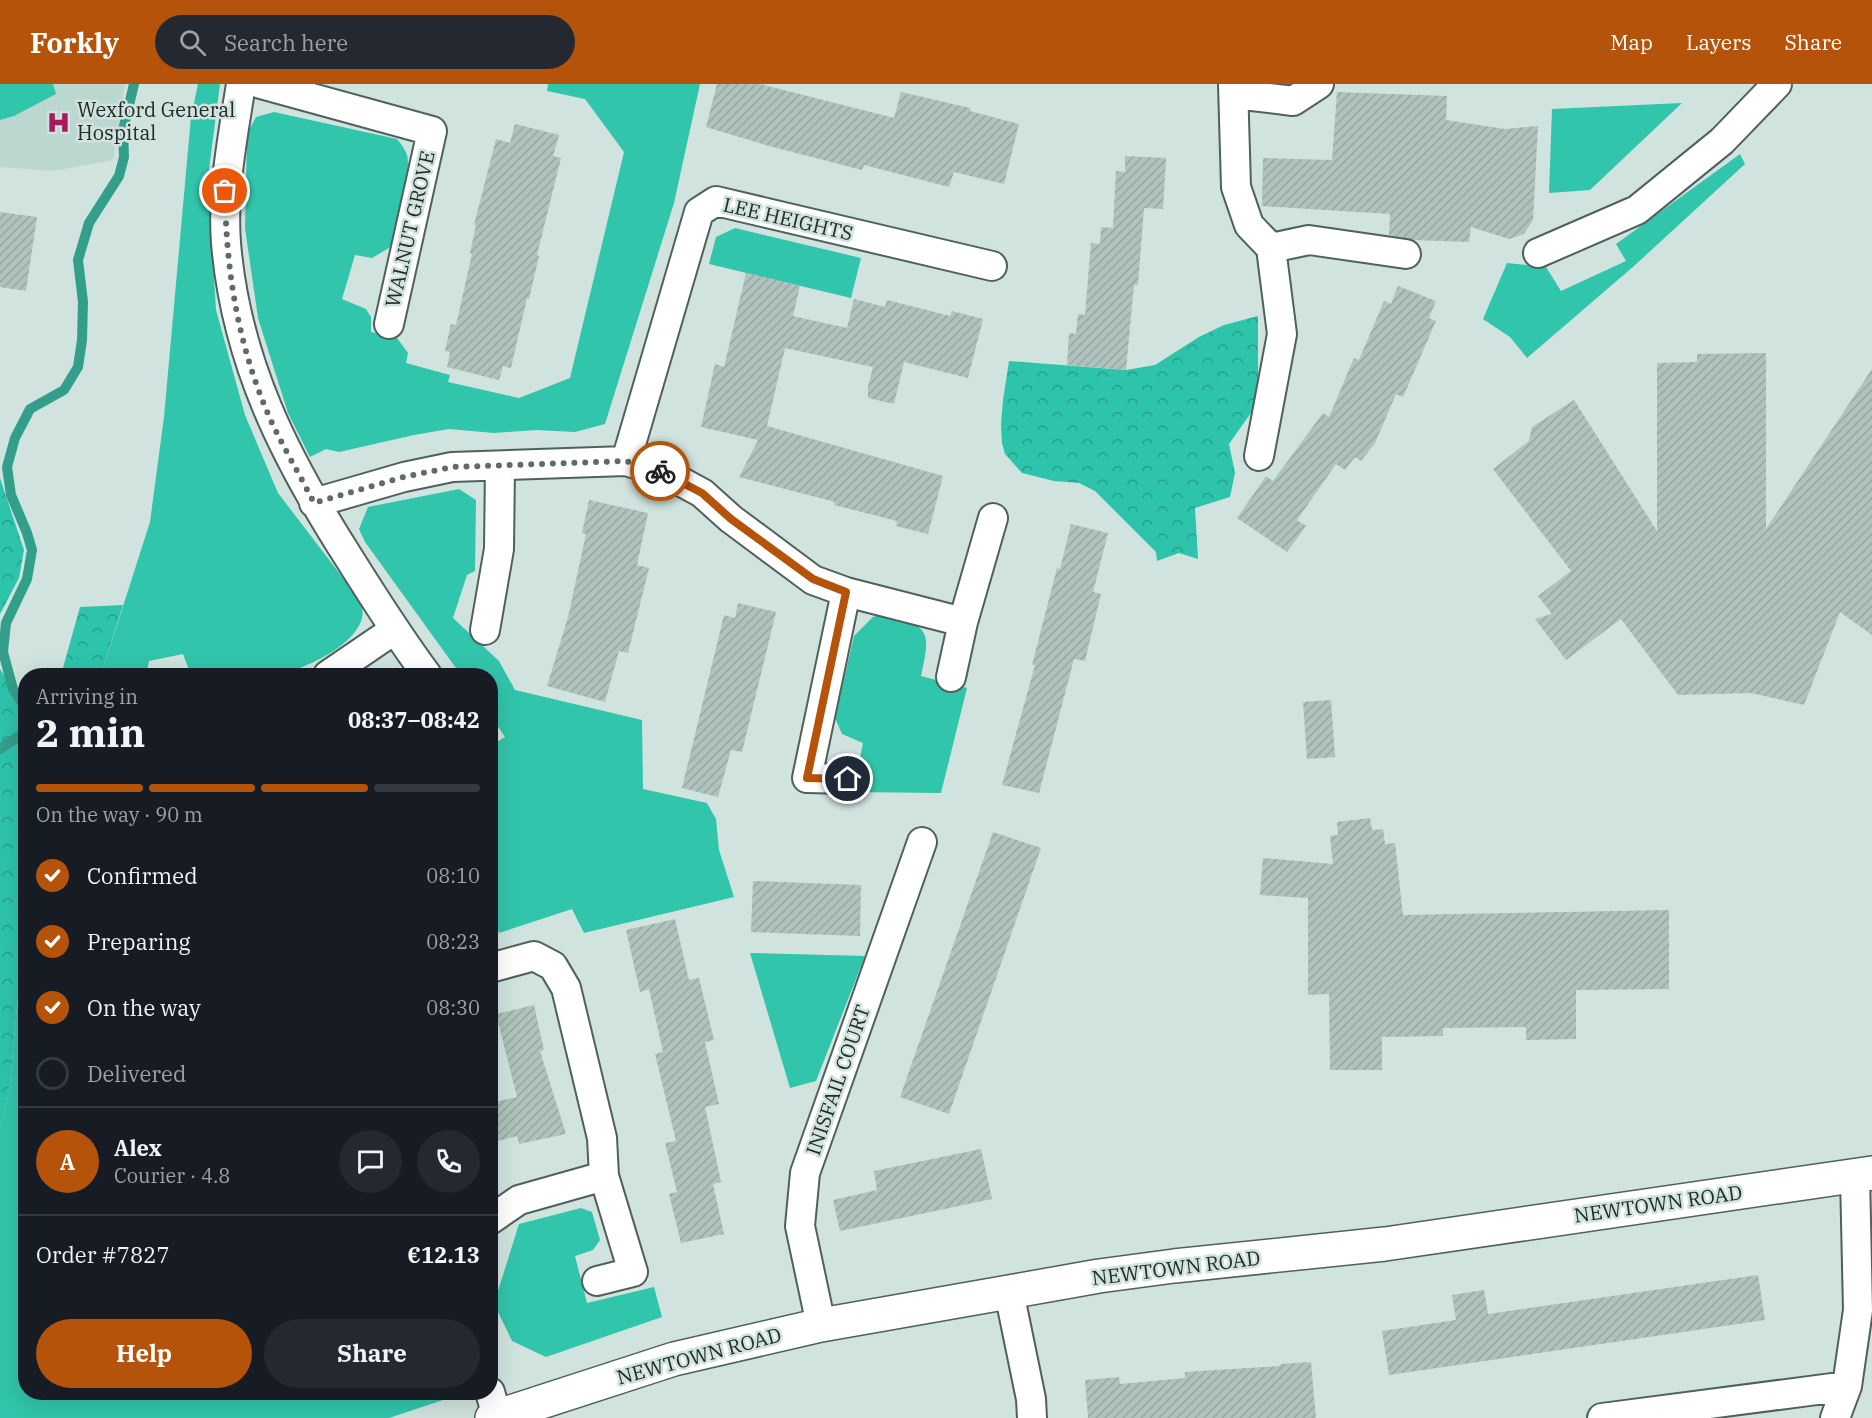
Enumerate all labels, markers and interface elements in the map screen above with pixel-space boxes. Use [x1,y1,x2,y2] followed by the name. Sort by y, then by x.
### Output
[155,15,575,69] search box
[30,24,119,61] text: Forkly
[176,26,209,59] icon: search
[224,28,348,57] text: Search here
[1610,28,1653,56] text: Map
[1686,28,1752,56] text: Layers
[1785,28,1842,56] text: Share
[77,96,235,146] place label: Wexford General Hospital
[46,109,72,135] hospital icon: Wexford General Hospital
[378,148,441,310] street label: WALNUT GROVE
[199,165,250,216] pin
[208,174,241,207] icon: bag
[721,190,856,247] street label: LEE HEIGHTS
[630,441,690,501] courier
[644,455,677,488] icon: bike
[36,683,138,710] text: Arriving in
[348,705,480,734] text: 08:37–08:42
[36,707,145,758] text: 2 min
[822,753,873,804] pin
[831,762,864,795] icon: home
[36,801,203,828] text: On the way · 90 m
[36,859,69,892] icon: check
[87,861,198,890] text: Confirmed
[426,862,480,889] text: 08:10
[36,925,69,958] icon: check
[87,927,191,956] text: Preparing
[426,928,480,955] text: 08:23
[36,991,69,1024] icon: check
[87,993,201,1022] text: On the way
[426,994,480,1021] text: 08:30
[799,1001,876,1159] street label: INISFAIL COURT
[87,1059,186,1088] text: Delivered
[339,1130,402,1193] button: chat
[417,1130,480,1193] button: phone
[114,1133,162,1162] text: Alex
[60,1147,75,1176] text: A
[114,1162,230,1189] text: Courier · 4.8
[1572,1178,1744,1229] street label: NEWTOWN ROAD
[36,1240,170,1269] text: Order #7827
[407,1240,480,1269] text: €12.13
[1090,1244,1262,1291] street label: NEWTOWN ROAD
[36,1319,252,1388] button: Help
[264,1319,480,1388] button: Share
[614,1321,784,1390] street label: NEWTOWN ROAD

